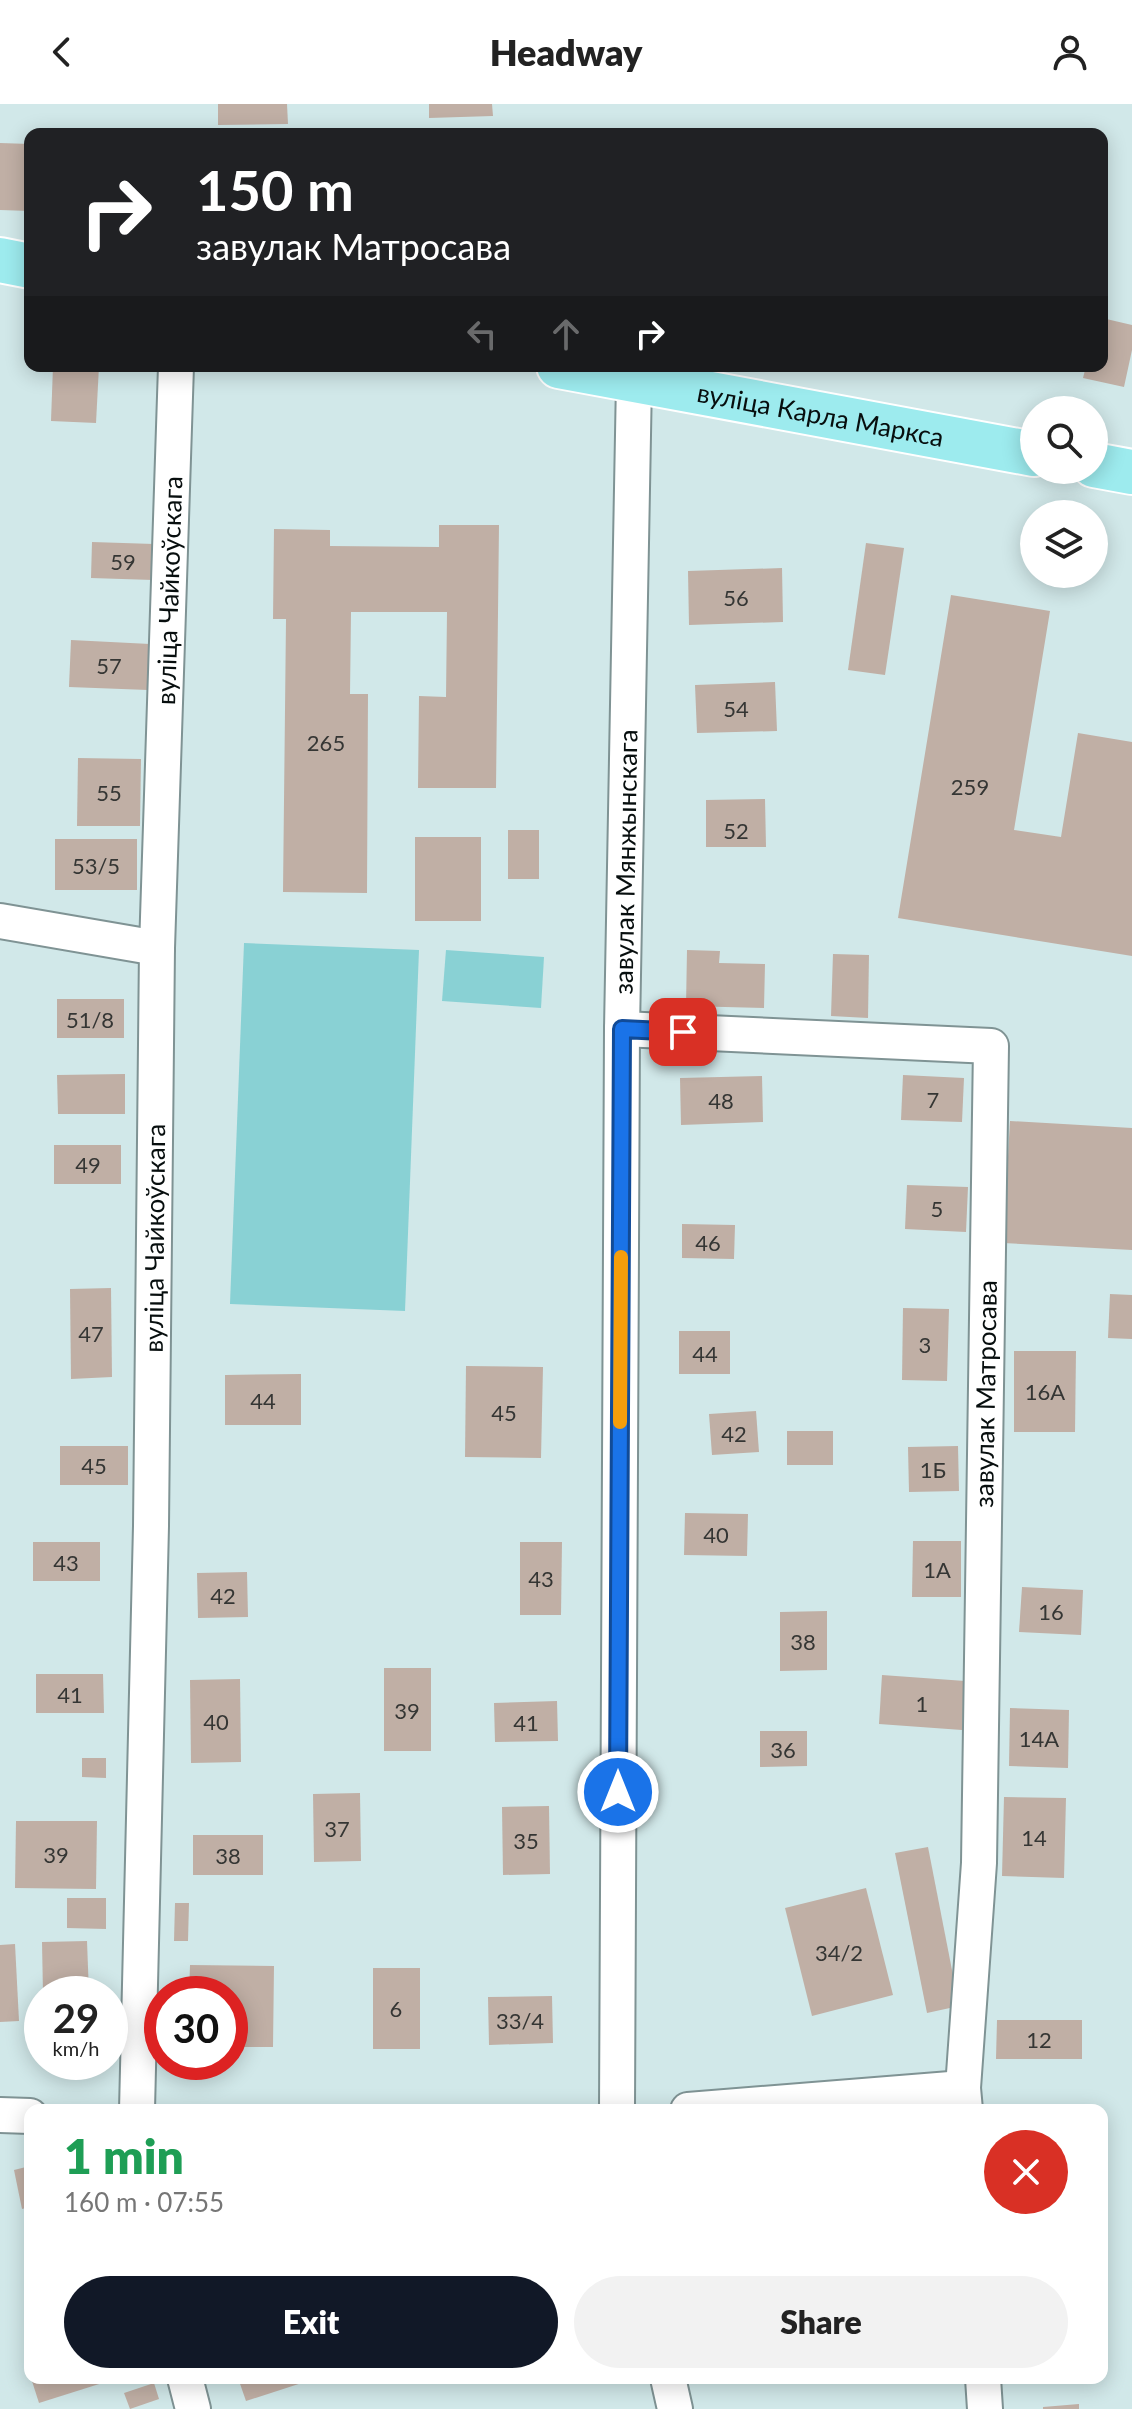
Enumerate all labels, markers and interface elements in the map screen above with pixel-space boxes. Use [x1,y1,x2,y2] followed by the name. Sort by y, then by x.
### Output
[40,30,84,74] icon: back
[490,30,642,74] text: Headway
[1048,30,1092,74] icon: person
[196,156,354,223] text: 150 m
[64,160,168,264] icon: right
[196,224,511,268] text: завулак Матросава
[460,312,504,356] icon: left
[544,312,588,356] icon: ahead
[628,312,672,356] icon: right
[695,376,947,453] street label: вуліца Карла Маркса
[1020,396,1108,588] map controls
[1020,396,1108,484] button: search
[149,475,188,705] street label: вуліца Чайкоўскага
[1020,500,1108,588] button: layers
[110,548,136,575] house number: 59
[723,584,749,611] house number: 56
[96,652,122,679] house number: 57
[723,695,749,722] house number: 54
[307,729,345,756] house number: 265
[607,729,644,995] street label: завулак Мянжынскага
[951,773,989,800] house number: 259
[96,779,122,806] house number: 55
[723,817,749,844] house number: 52
[72,852,120,879] house number: 53/5
[649,998,717,1066] pin
[66,1006,114,1033] house number: 51/8
[661,1010,705,1054] icon: arrive
[927,1086,939,1113] house number: 7
[708,1087,734,1114] house number: 48
[137,1124,171,1353] street label: вуліца Чайкоўскага
[75,1151,101,1178] house number: 49
[931,1195,943,1222] house number: 5
[695,1229,721,1256] house number: 46
[967,1280,1003,1508] street label: завулак Матросава
[78,1320,104,1347] house number: 47
[919,1331,931,1358] house number: 3
[692,1340,718,1367] house number: 44
[1025,1378,1065,1405] house number: 16А
[250,1387,276,1414] house number: 44
[491,1399,517,1426] house number: 45
[721,1420,747,1447] house number: 42
[81,1452,107,1479] house number: 45
[920,1456,946,1483] house number: 1Б
[703,1521,729,1548] house number: 40
[53,1549,79,1576] house number: 43
[923,1556,951,1583] house number: 1А
[528,1565,554,1592] house number: 43
[210,1582,236,1609] house number: 42
[1038,1598,1064,1625] house number: 16
[790,1628,816,1655] house number: 38
[57,1681,83,1708] house number: 41
[916,1690,928,1717] house number: 1
[394,1697,420,1724] house number: 39
[203,1708,229,1735] house number: 40
[513,1709,539,1736] house number: 41
[1019,1725,1059,1752] house number: 14А
[770,1736,796,1763] house number: 36
[576,1750,660,1834] position arrow
[324,1815,350,1842] house number: 37
[1021,1824,1047,1851] house number: 14
[513,1827,539,1854] house number: 35
[43,1841,69,1868] house number: 39
[215,1842,241,1869] house number: 38
[815,1939,863,1966] house number: 34/2
[144,1976,248,2080] speed limit sign: 30
[53,1994,99,2042] text: 29
[390,1995,402,2022] house number: 6
[496,2007,544,2034] house number: 33/4
[1026,2026,1052,2053] house number: 12
[53,2036,99,2060] text: km/h
[64,2127,184,2184] text: 1 min
[984,2130,1068,2214] button: close
[64,2186,224,2218] text: 160 m · 07:55
[64,2276,558,2368] button: Exit
[574,2276,1068,2368] button: Share

